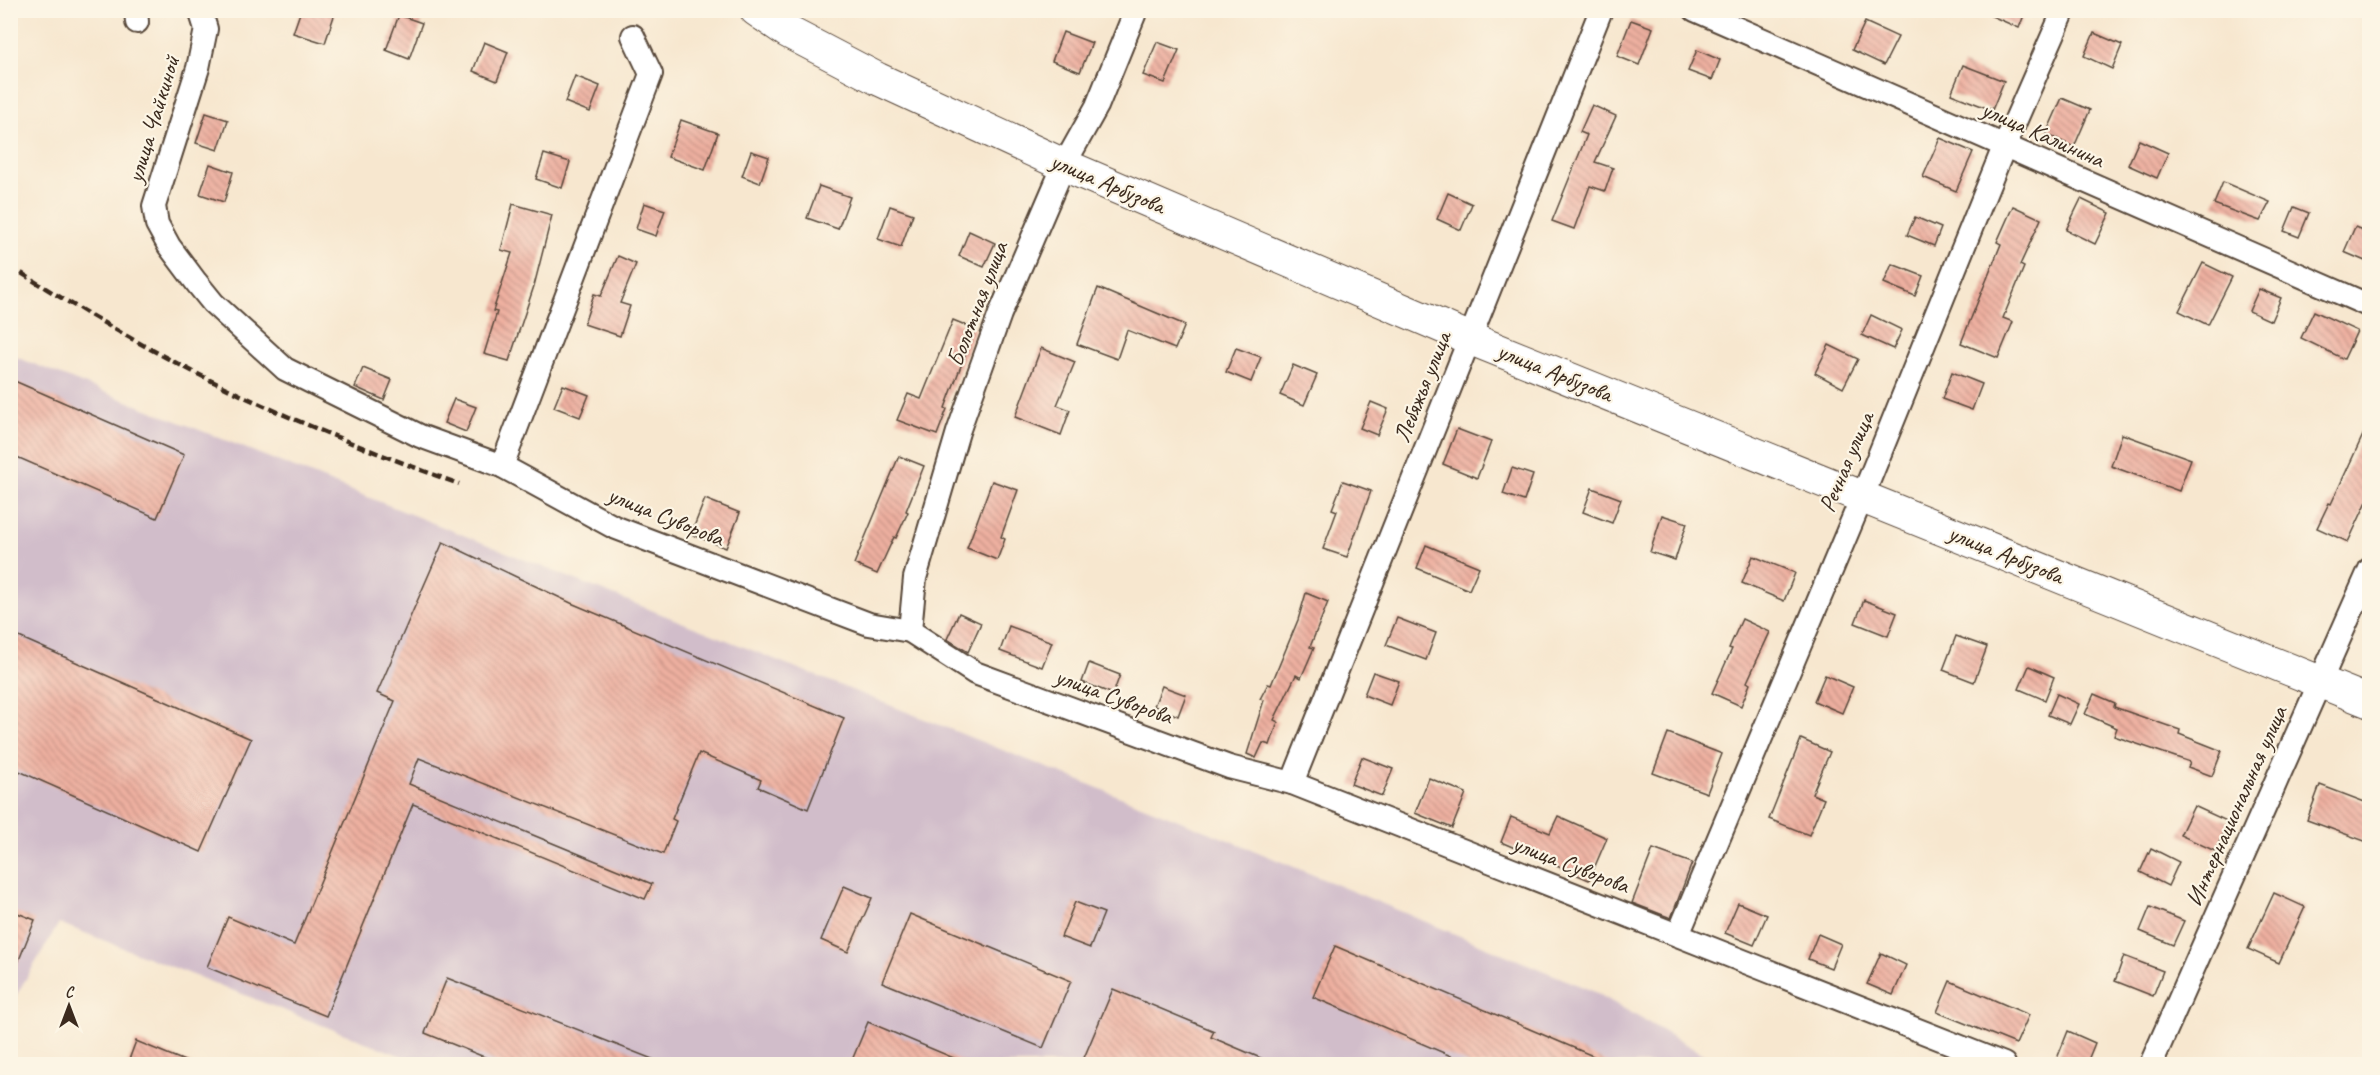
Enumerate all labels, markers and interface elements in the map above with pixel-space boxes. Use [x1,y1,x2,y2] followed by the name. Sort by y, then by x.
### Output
[119,50,187,188] street label: улица Чайкиной
[1975,93,2110,175] street label: улица Калинина
[1045,145,1172,221] street label: улица Арбузова
[940,236,1015,370] street label: Болотная улица
[1386,325,1459,447] street label: Лебяжья улица
[1491,335,1619,409] street label: улица Арбузова
[1812,405,1881,517] street label: Речная улица
[602,478,730,553] street label: улица Суворова
[1942,517,2070,591] street label: улица Арбузова
[1049,660,1178,732] street label: улица Суворова
[2178,700,2294,911] street label: Интернациональная улица
[1507,827,1635,900] street label: улица Суворова
[39,976,99,1036] north arrow
[65,982,75,1002] text: С

